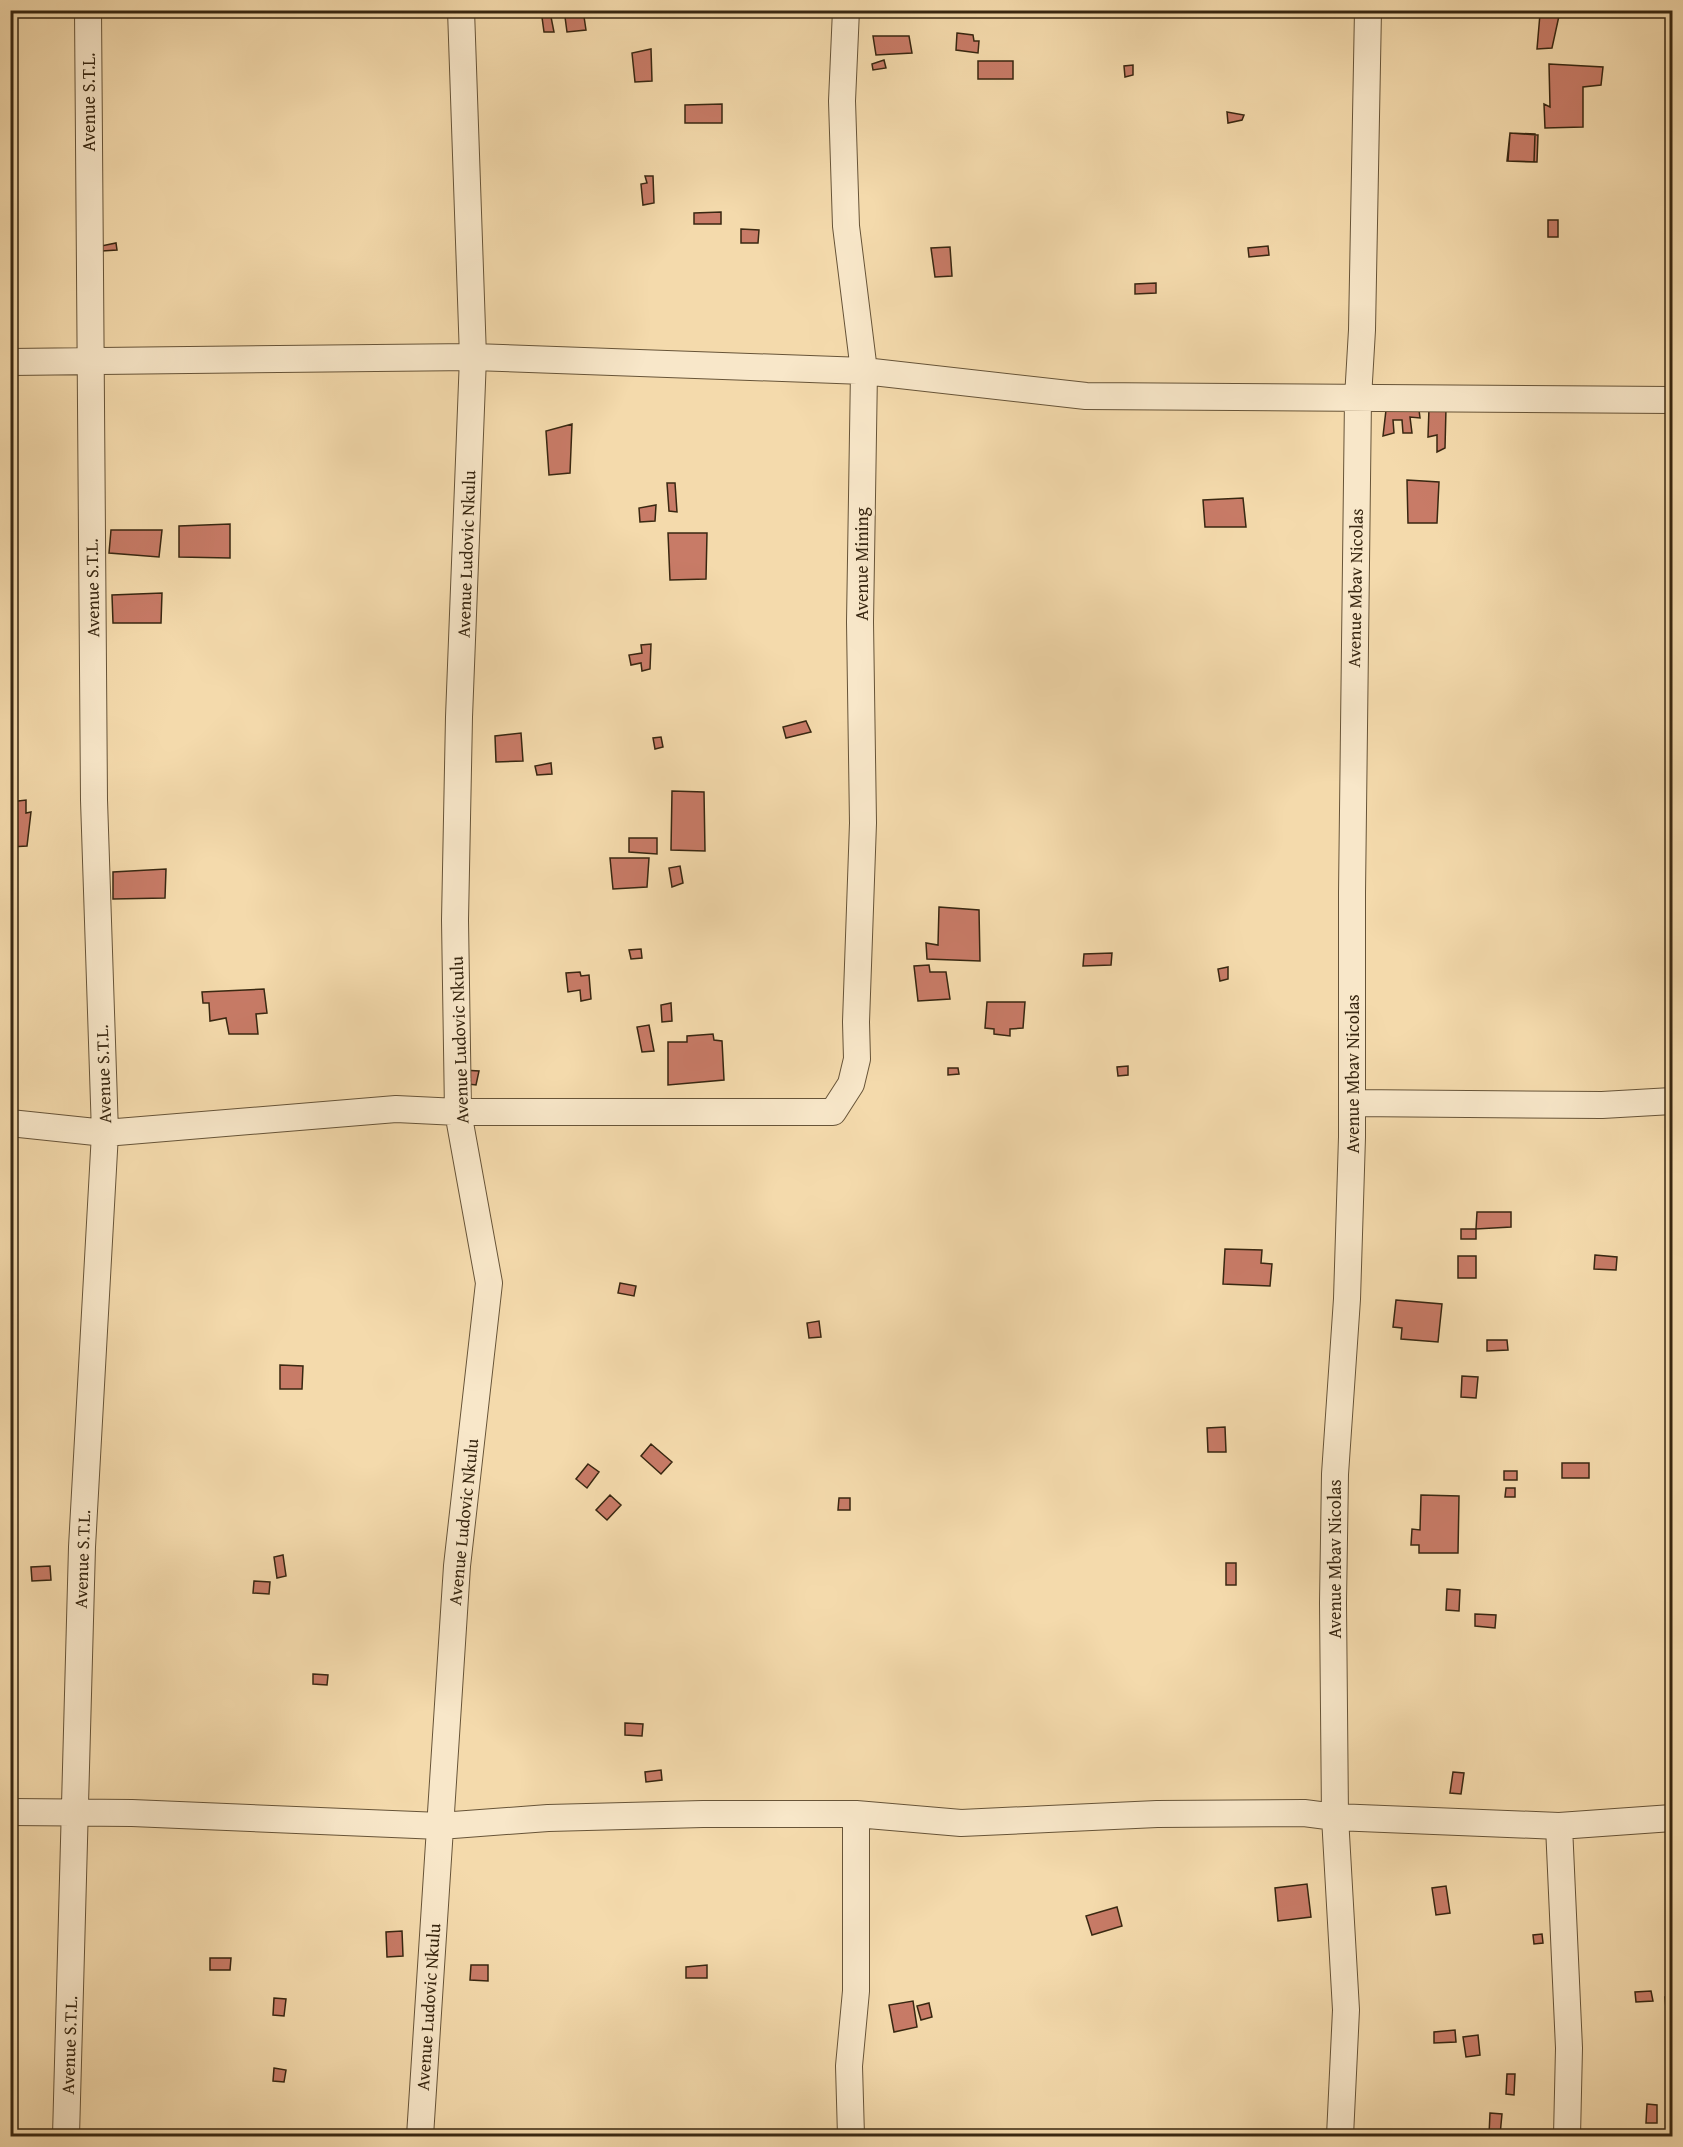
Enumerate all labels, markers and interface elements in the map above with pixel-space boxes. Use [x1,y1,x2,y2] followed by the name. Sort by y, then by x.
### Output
[75,53,102,151] street label: Avenue S.T.L.
[450,470,482,638] street label: Avenue Ludovic Nkulu
[848,507,875,621] street label: Avenue Mining
[1340,508,1370,668] street label: Avenue Mbav Nicolas
[78,538,106,638] street label: Avenue S.T.L.
[443,956,475,1124] street label: Avenue Ludovic Nkulu
[1339,994,1366,1154] street label: Avenue Mbav Nicolas
[88,1024,118,1124] street label: Avenue S.T.L.
[441,1437,485,1607] street label: Avenue Ludovic Nkulu
[1321,1479,1348,1639] street label: Avenue Mbav Nicolas
[67,1509,97,1609] street label: Avenue S.T.L.
[409,1922,447,2092] street label: Avenue Ludovic Nkulu
[54,1995,84,2095] street label: Avenue S.T.L.

